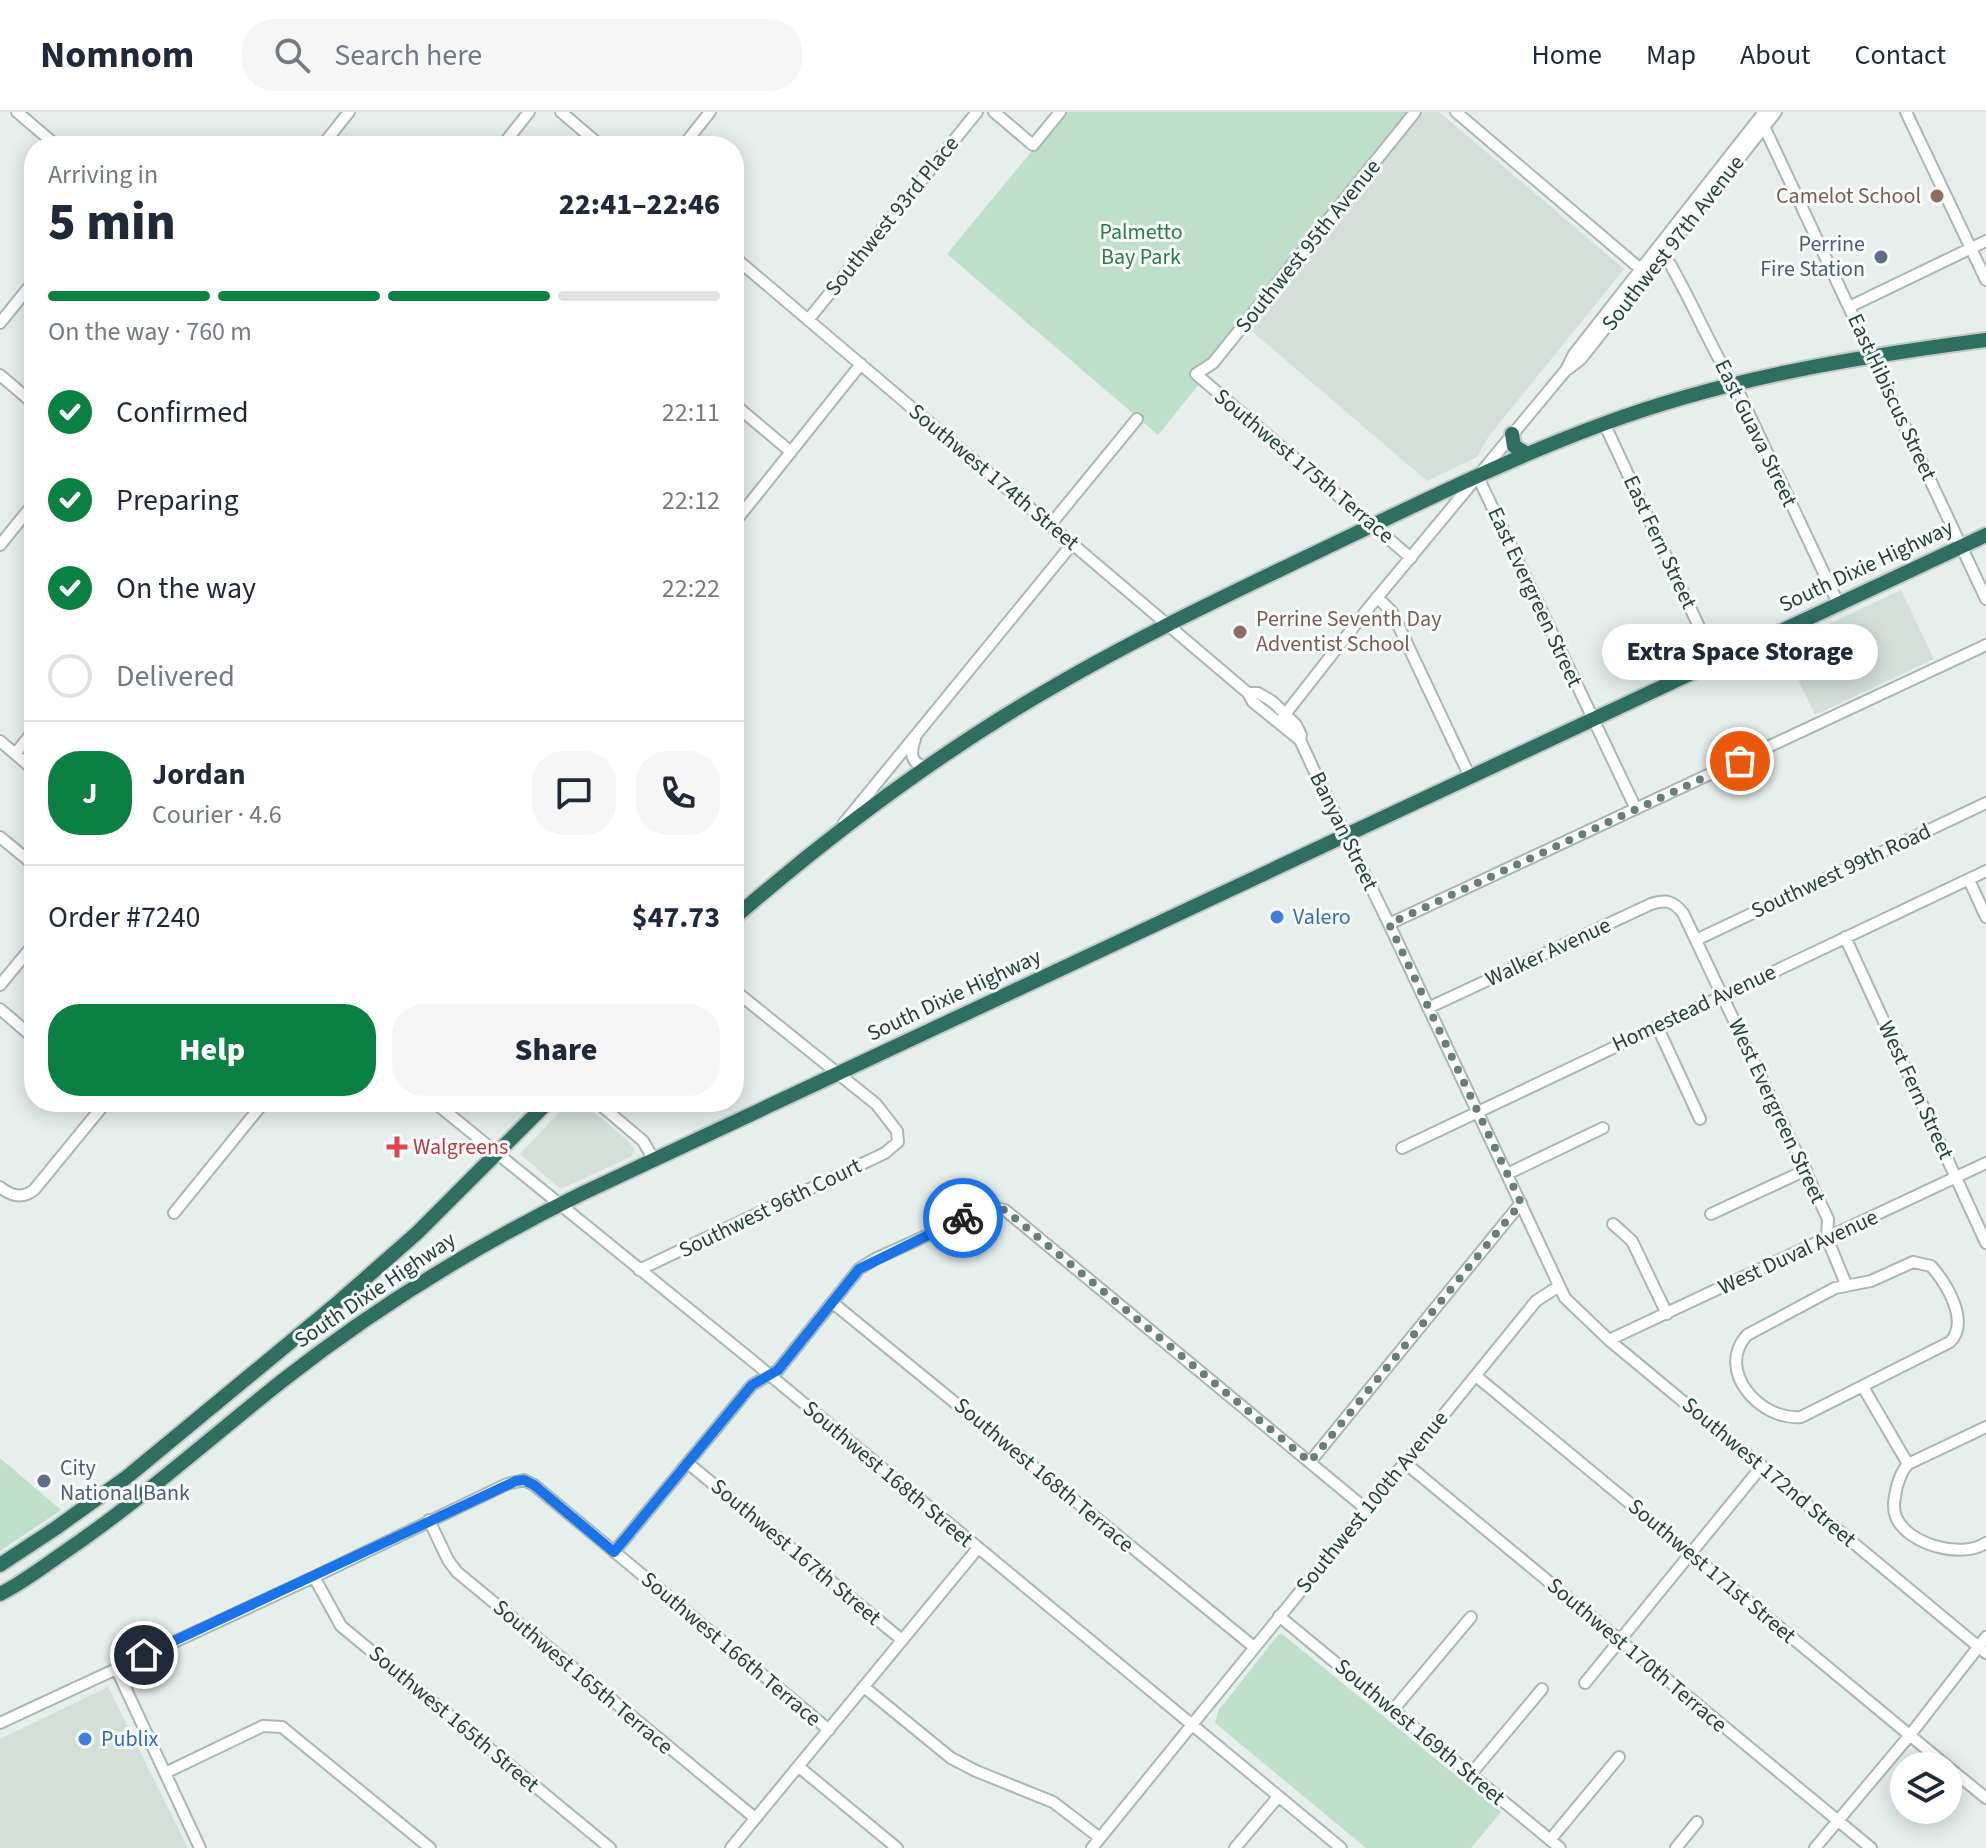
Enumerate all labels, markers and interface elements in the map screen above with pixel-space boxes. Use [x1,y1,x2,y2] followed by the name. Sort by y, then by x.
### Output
[242,19,802,91] search box
[40,28,194,82] text: Nomnom
[270,33,314,77] icon: search
[334,34,482,77] text: Search here
[1531,35,1602,75] text: Home
[1646,35,1696,75] text: Map
[1740,35,1811,75] text: About
[1855,35,1946,75] text: Contact
[817,129,967,303] street label: Southwest 93rd Place
[1594,148,1752,338] street label: Southwest 97th Avenue
[1228,152,1388,340] street label: Southwest 95th Avenue
[48,156,158,193] text: Arriving in
[1776,180,1921,212] place label: Camelot School
[559,183,720,226] text: 22:41–22:46
[48,186,176,260] text: 5 min
[1928,187,1946,205] marker: Camelot School
[1099,216,1183,273] park label: Palmetto Bay Park
[1760,228,1865,285] place label: Perrine Fire Station
[1872,248,1890,266] marker: Perrine Fire Station
[1839,308,1945,486] street label: East Hibiscus Street
[48,313,252,350] text: On the way · 760 m
[1706,354,1806,513] street label: East Guava Street
[1207,381,1401,551] street label: Southwest 175th Terrace
[48,390,92,434] icon: check
[116,391,249,434] text: Confirmed
[662,394,720,431] text: 22:11
[902,396,1087,558] street label: Southwest 174th Street
[1615,470,1705,615] street label: East Fern Street
[48,478,92,522] icon: check
[116,479,239,522] text: Preparing
[662,482,720,519] text: 22:12
[1479,502,1591,693] street label: East Evergreen Street
[1774,511,1959,620] street label: South Dixie Highway
[48,566,92,610] icon: check
[116,567,256,610] text: On the way
[662,570,720,607] text: 22:22
[1256,603,1442,660] place label: Perrine Seventh Day Adventist School
[1231,623,1249,641] marker: Perrine Seventh Day Adventist School
[1602,625,1878,681] callout: Extra Space Storage
[1626,633,1854,670] text: Extra Space Storage
[116,655,235,698] text: Delivered
[1706,727,1774,795] pin
[1718,739,1762,783] icon: bag
[532,751,616,835] button: chat
[636,751,720,835] button: phone
[152,753,246,796] text: Jordan
[1301,766,1387,896] street label: Banyan Street
[82,772,98,815] text: J
[152,796,282,833] text: Courier · 4.6
[1746,815,1936,927] street label: Southwest 99th Road
[48,896,201,939] text: Order #7240
[632,896,720,939] text: $47.73
[1293,901,1351,933] place label: Valero
[1268,908,1286,926] marker: Valero
[1480,909,1616,995] street label: Walker Avenue
[862,940,1047,1049] street label: South Dixie Highway
[1607,956,1781,1060] street label: Homestead Avenue
[48,1004,376,1096] button: Help
[392,1004,720,1096] button: Share
[1720,1013,1834,1209] street label: West Evergreen Street
[1870,1015,1962,1165] street label: West Fern Street
[413,1131,508,1163] place label: Walgreens
[388,1138,406,1156] marker: Walgreens
[673,1150,867,1266] street label: Southwest 96th Court
[923,1178,1003,1258] courier
[941,1196,985,1240] icon: bike
[1713,1201,1883,1303] street label: West Duval Avenue
[288,1224,463,1356] street label: South Dixie Highway
[1675,1389,1864,1555] street label: Southwest 172nd Street
[947,1390,1141,1560] street label: Southwest 168th Terrace
[796,1393,981,1555] street label: Southwest 168th Street
[1288,1404,1456,1600] street label: Southwest 100th Avenue
[60,1452,190,1509] place label: City National Bank
[704,1471,889,1633] street label: Southwest 167th Street
[35,1472,53,1490] marker: City National Bank
[1621,1491,1803,1651] street label: Southwest 171st Street
[634,1564,828,1734] street label: Southwest 166th Terrace
[1540,1570,1734,1740] street label: Southwest 170th Terrace
[486,1592,680,1762] street label: Southwest 165th Terrace
[110,1621,178,1689] pin
[122,1633,166,1677] icon: home
[362,1638,547,1800] street label: Southwest 165th Street
[1328,1651,1513,1813] street label: Southwest 169th Street
[101,1723,159,1755] place label: Publix
[76,1730,94,1748] marker: Publix
[1890,1752,1962,1824] map controls
[1890,1752,1962,1824] button: layers

